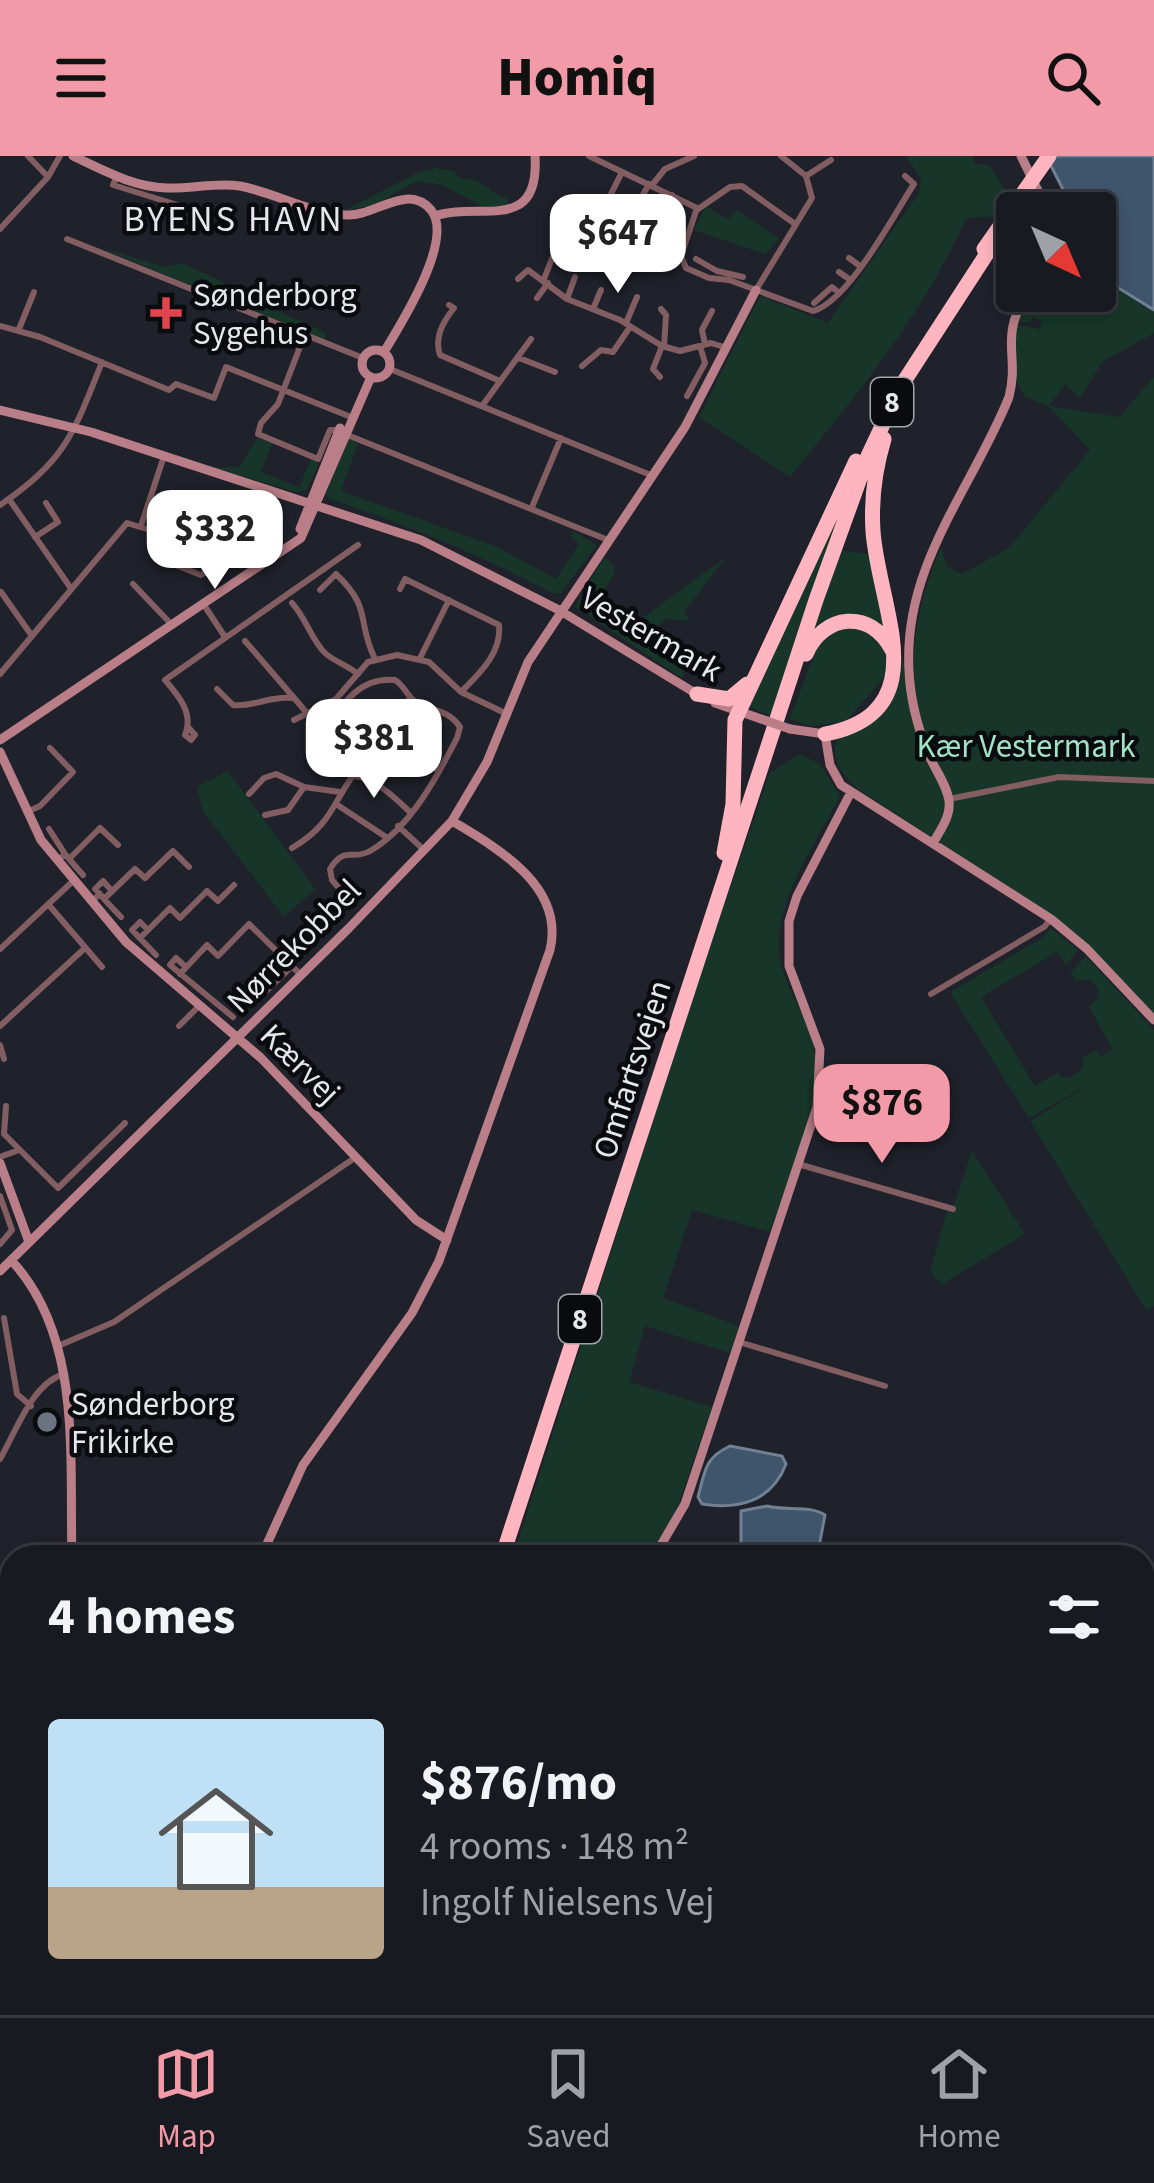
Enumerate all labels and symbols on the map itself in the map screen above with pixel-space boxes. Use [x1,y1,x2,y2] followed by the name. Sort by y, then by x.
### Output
[996,192,1116,312] north arrow
[124,194,344,245] district label: BYENS HAVN
[547,194,689,296] pin: $647
[193,272,357,357] place label: Sønderborg Sygehus
[150,297,182,329] marker: Sønderborg Sygehus
[871,378,913,426] road number: 8
[144,490,286,592] pin: $332
[572,575,731,694] street label: Vestermark
[303,699,445,801] pin: $381
[916,723,1136,770] park label: Kær Vestermark
[216,868,372,1024] street label: Nørrekobbel
[581,974,683,1165] street label: Omfartsvejen
[249,1013,351,1115] street label: Kærvej
[811,1064,953,1166] pin: $876
[559,1295,601,1343] road number: 8
[71,1381,235,1466] place label: Sønderborg Frikirke
[34,1409,60,1435] marker: Sønderborg Frikirke

